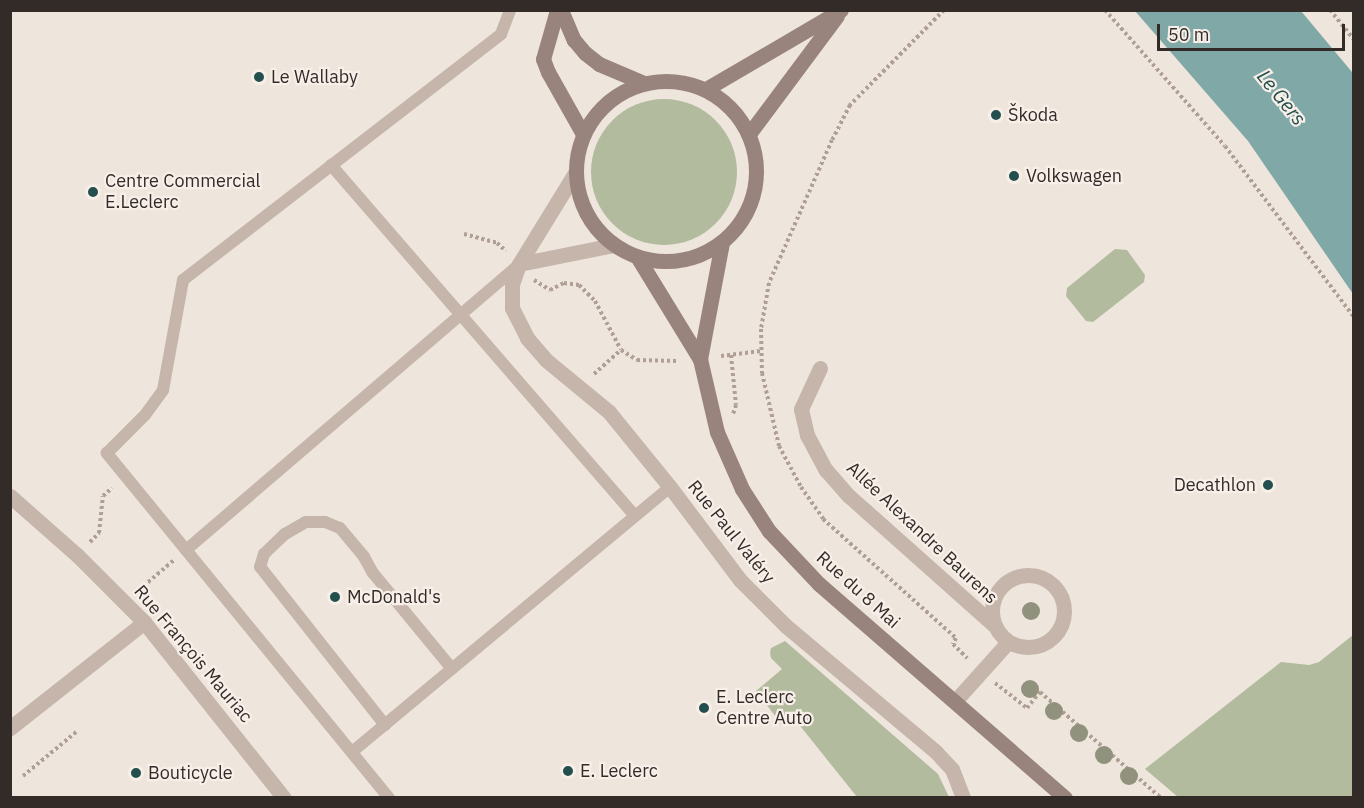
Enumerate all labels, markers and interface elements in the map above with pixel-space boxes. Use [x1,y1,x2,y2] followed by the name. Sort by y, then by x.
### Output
[1160,12,1348,50] scale bar
[1168,23,1210,46] text: 50 m
[1252,64,1312,130] water label: Le Gers
[271,66,358,88] place label: Le Wallaby
[252,70,266,84] marker: Le Wallaby
[1008,104,1058,126] place label: Škoda
[989,108,1003,122] marker: Škoda
[1026,165,1122,187] place label: Volkswagen
[1007,169,1021,183] marker: Volkswagen
[105,171,260,213] place label: Centre Commercial E.Leclerc
[86,185,100,199] marker: Centre Commercial E.Leclerc
[842,457,1002,609] street label: Allée Alexandre Baurens
[1174,474,1256,496] place label: Decathlon
[683,476,779,588] street label: Rue Paul Valéry
[1261,478,1275,492] marker: Decathlon
[812,547,904,633] street label: Rue du 8 Mai
[129,581,257,727] street label: Rue François Mauriac
[347,586,441,608] place label: McDonald's
[328,590,342,604] marker: McDonald's
[716,687,812,730] place label: E. Leclerc Centre Auto
[697,701,711,715] marker: E. Leclerc Centre Auto
[580,760,658,782] place label: E. Leclerc
[148,762,233,784] place label: Bouticycle
[561,764,575,778] marker: E. Leclerc
[129,766,143,780] marker: Bouticycle

